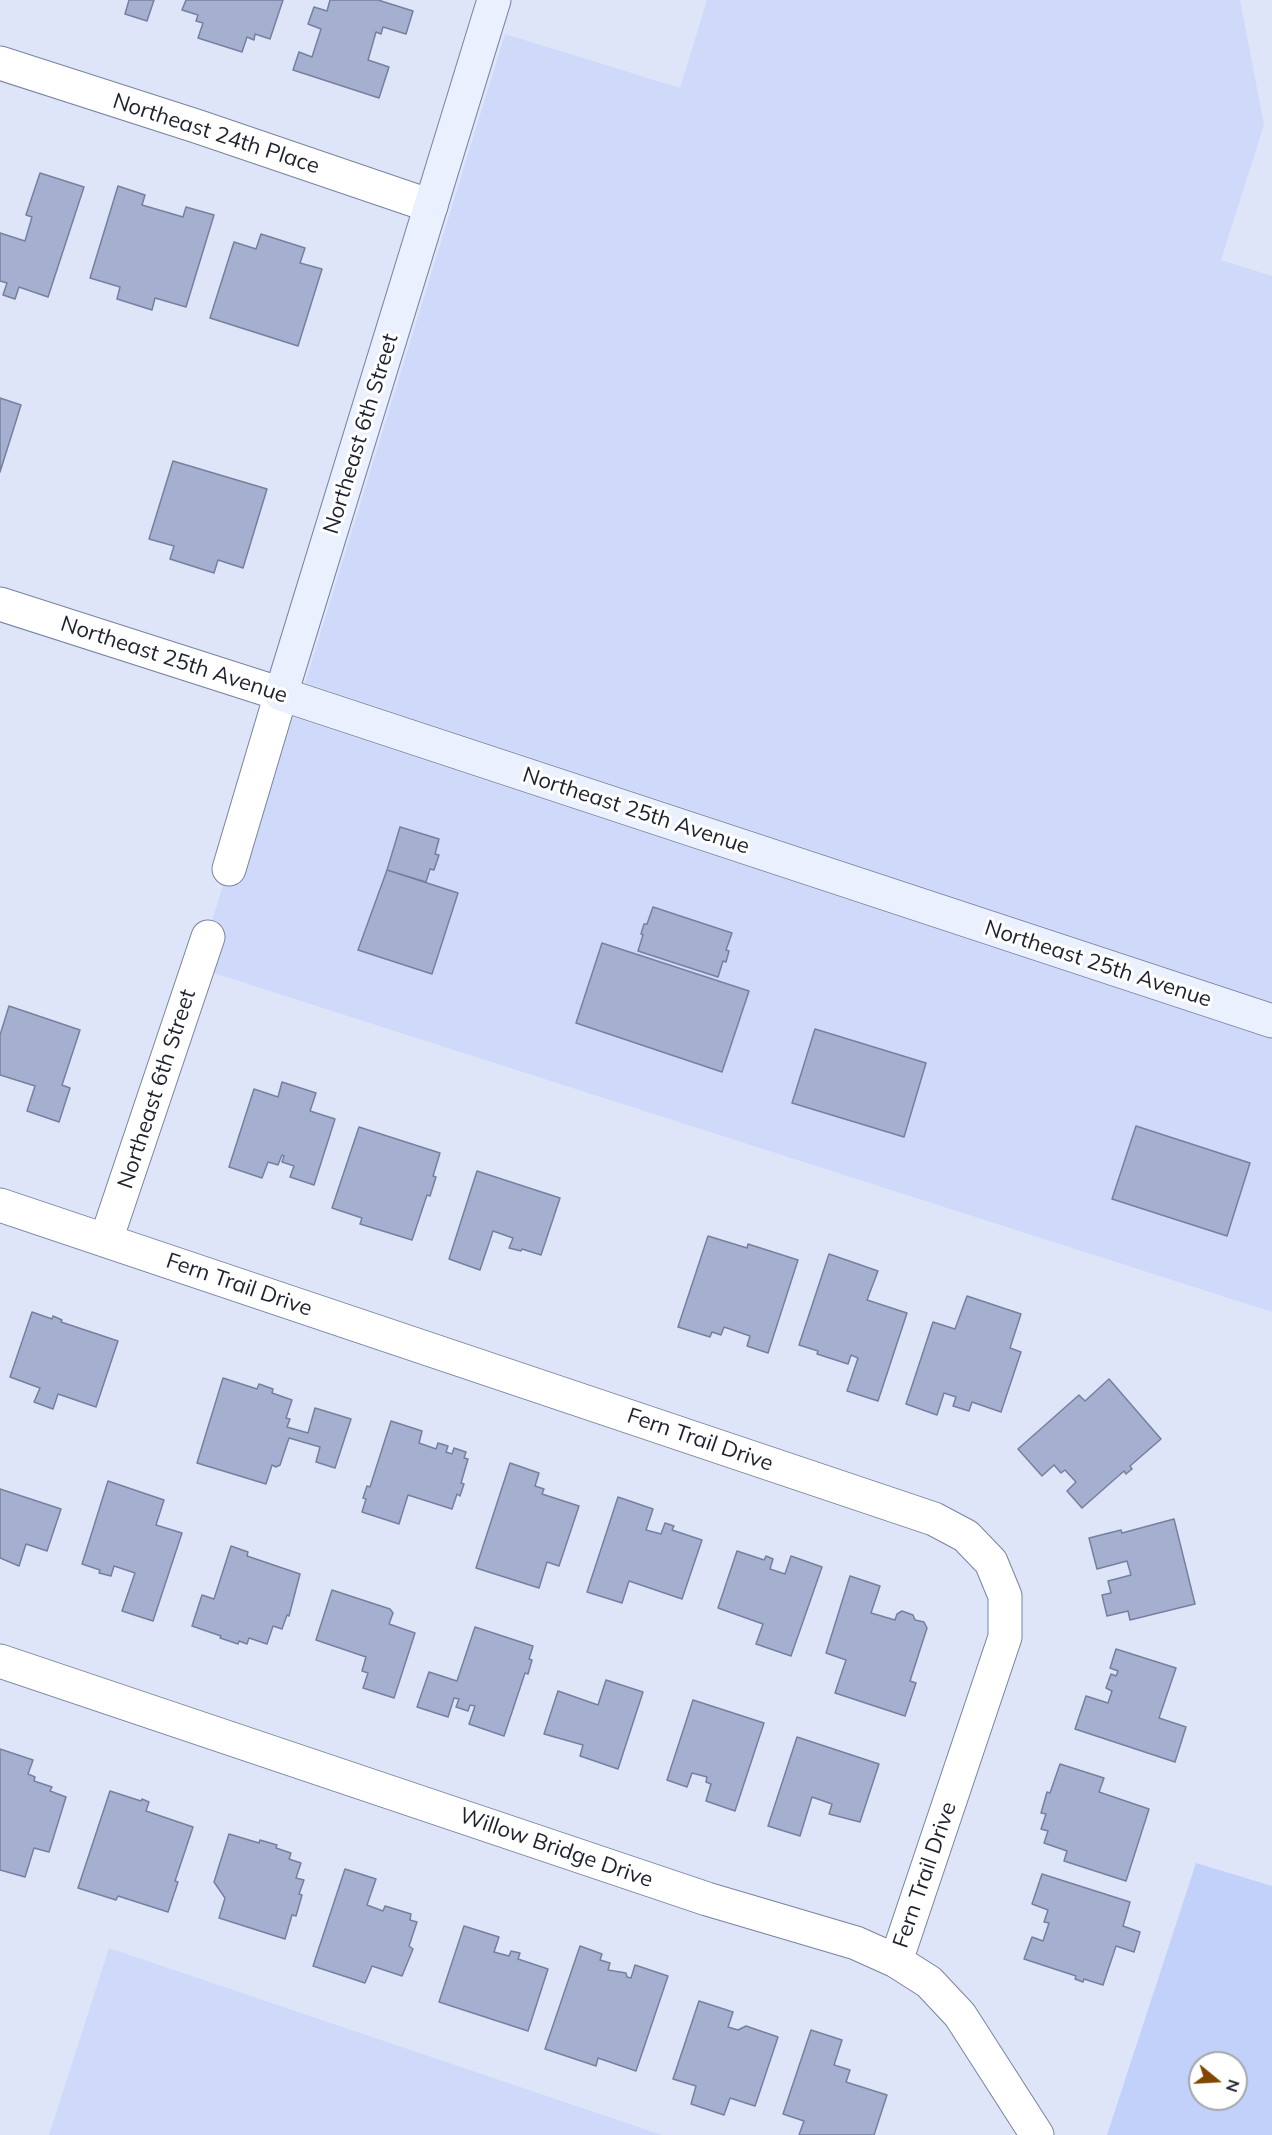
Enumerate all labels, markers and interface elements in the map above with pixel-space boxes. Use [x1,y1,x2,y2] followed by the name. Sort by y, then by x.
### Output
[109,88,323,180] street label: Northeast 24th Place
[318,331,404,537] street label: Northeast 6th Street
[57,611,291,709] street label: Northeast 25th Avenue
[519,762,753,860] street label: Northeast 25th Avenue
[981,915,1215,1013] street label: Northeast 25th Avenue
[112,986,202,1192] street label: Northeast 6th Street
[163,1248,315,1322] street label: Fern Trail Drive
[624,1403,776,1477] street label: Fern Trail Drive
[888,1799,962,1951] street label: Fern Trail Drive
[456,1802,656,1894] street label: Willow Bridge Drive
[1188,2051,1248,2111] north arrow
[1222,2077,1245,2095] text: N

